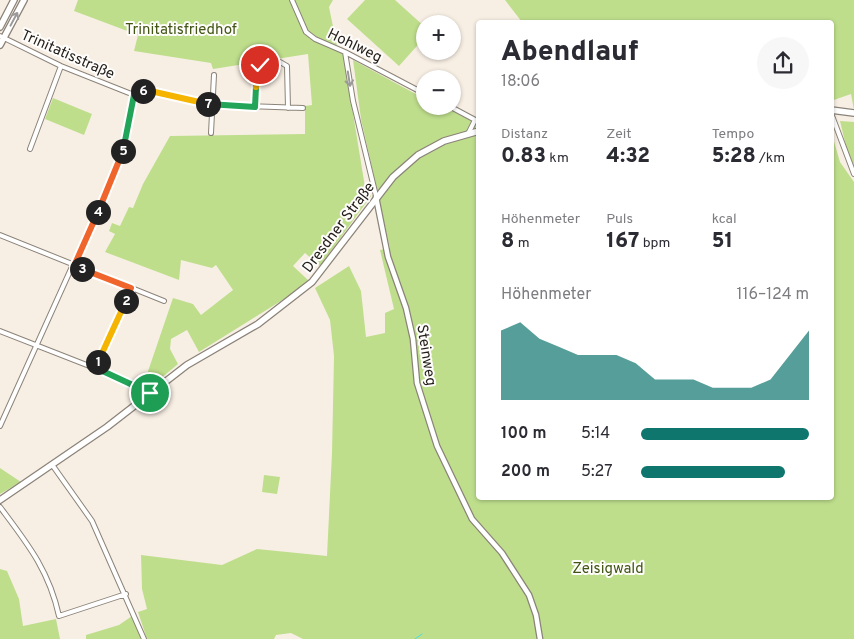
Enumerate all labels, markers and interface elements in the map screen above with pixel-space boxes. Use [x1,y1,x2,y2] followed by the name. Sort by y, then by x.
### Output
[10,12,19,27] one-way arrow
[416,15,461,115] map controls
[416,15,461,60] button: +
[125,21,237,40] park label: Trinitatisfriedhof
[324,25,385,68] street label: Hohlweg
[18,26,117,84] street label: Trinitatisstraße
[501,35,638,71] text: Abendlauf
[757,37,809,89] button: share
[239,44,281,86] pin
[246,51,274,79] icon: check
[344,70,354,86] one-way arrow
[416,70,461,115] button: −
[501,72,540,92] text: 18:06
[130,78,156,104] pin: 6
[139,83,148,100] text: 6
[196,92,220,116] pin: 7
[205,96,212,113] text: 7
[501,126,548,143] text: Distanz
[606,126,632,143] text: Zeit
[712,126,754,143] text: Tempo
[110,138,136,164] pin: 5
[119,143,128,160] text: 5
[501,143,546,170] text: 0.83
[606,143,650,170] text: 4:32
[712,143,756,170] text: 5:28
[546,150,569,167] text: km
[756,150,785,167] text: /km
[299,179,380,277] street label: Dresdner Straße
[86,200,110,224] pin: 4
[94,204,103,221] text: 4
[501,211,580,228] text: Höhenmeter
[606,211,633,228] text: Puls
[712,211,737,228] text: kcal
[501,228,514,255] text: 8
[606,228,639,255] text: 167
[712,228,733,255] text: 51
[514,235,530,252] text: m
[639,235,670,252] text: bpm
[70,256,94,282] pin: 3
[78,261,87,278] text: 3
[501,285,591,305] text: Höhenmeter
[737,285,809,305] text: 116–124 m
[114,288,138,314] pin: 2
[122,293,131,310] text: 2
[411,323,440,387] street label: Steinweg
[86,350,110,374] pin: 1
[96,354,101,371] text: 1
[129,372,171,414] pin
[136,379,164,407] icon: arrive
[501,424,547,444] text: 100 m
[581,424,610,444] text: 5:14
[501,462,550,482] text: 200 m
[581,462,613,482] text: 5:27
[572,560,644,579] park label: Zeisigwald

